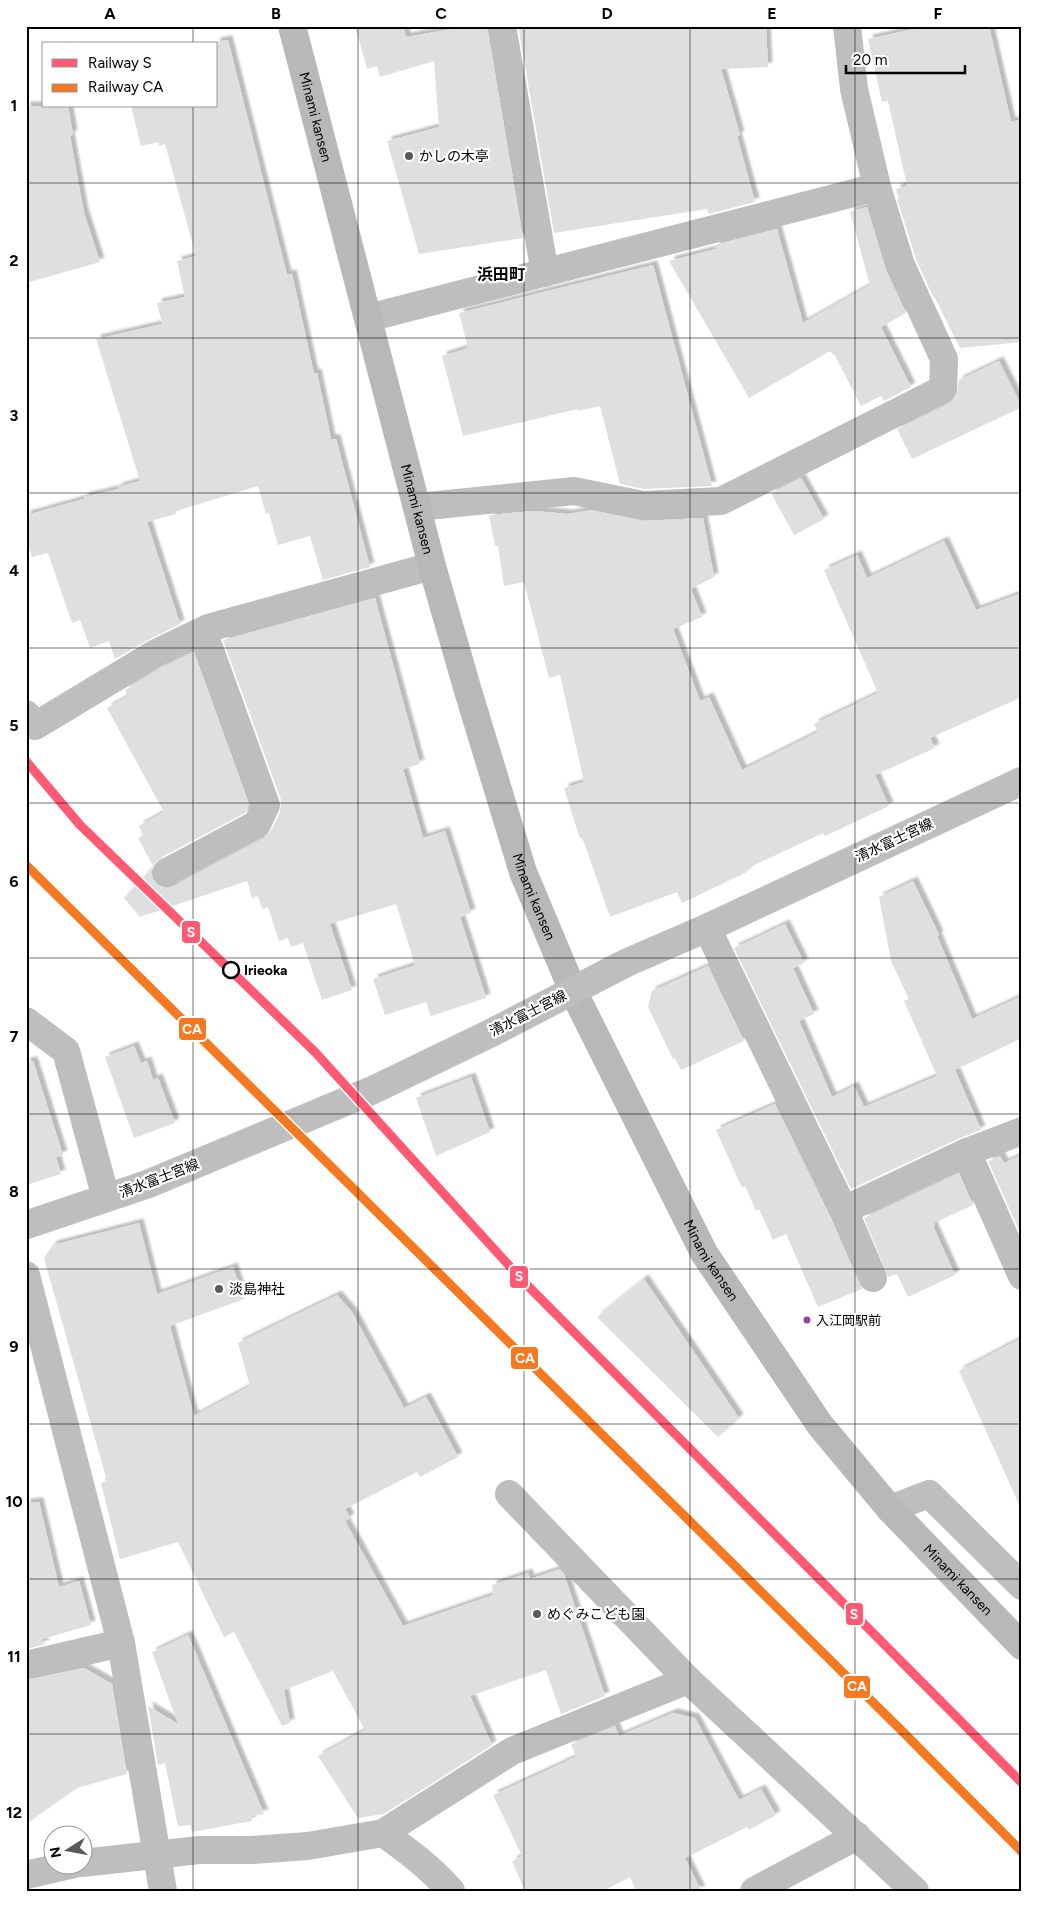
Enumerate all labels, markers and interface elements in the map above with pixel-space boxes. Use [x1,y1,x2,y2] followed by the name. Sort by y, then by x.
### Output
[104,4,116,23] text: A
[271,4,281,23] text: B
[435,4,447,23] text: C
[601,4,613,23] text: D
[767,4,777,23] text: E
[934,4,943,23] text: F
[42,42,218,108] legend
[846,42,964,74] scale bar
[853,51,887,69] text: 20 m
[88,54,152,72] text: Railway S
[295,70,335,164] street label: Minami kansen
[88,78,164,96] text: Railway CA
[11,96,17,115] text: 1
[419,148,489,165] place label: かしの木亭
[403,150,415,162] marker: かしの木亭
[9,251,19,270] text: 2
[477,265,525,284] district label: 浜田町
[10,406,19,425] text: 3
[397,462,437,556] street label: Minami kansen
[9,561,19,580] text: 4
[9,716,19,735] text: 5
[853,815,936,866] street label: 清水富士宮線
[509,851,559,943] street label: Minami kansen
[9,872,19,891] text: 6
[181,920,201,944] line badge: S
[187,924,195,941] text: S
[222,961,240,979] marker: Irieoka
[244,962,288,979] place label: Irieoka
[487,987,570,1040] street label: 清水富士宮線
[178,1017,207,1041] line badge: CA
[182,1021,202,1038] text: CA
[10,1027,19,1046] text: 7
[117,1155,201,1201] street label: 清水富士宮線
[9,1182,19,1201] text: 8
[680,1217,742,1305] street label: Minami kansen
[509,1265,529,1289] line badge: S
[515,1268,523,1285] text: S
[229,1281,285,1298] place label: 淡島神社
[213,1283,225,1295] marker: 淡島神社
[816,1313,881,1328] place label: 入江岡駅前
[802,1315,812,1325] marker: 入江岡駅前
[9,1337,19,1356] text: 9
[510,1346,539,1370] line badge: CA
[515,1350,535,1367] text: CA
[5,1492,23,1511] text: 10
[920,1541,996,1619] street label: Minami kansen
[845,1602,864,1626] line badge: S
[547,1606,645,1623] place label: めぐみこども園
[850,1606,858,1623] text: S
[531,1608,543,1620] marker: めぐみこども園
[7,1647,21,1666] text: 11
[843,1675,871,1699] line badge: CA
[847,1678,867,1695] text: CA
[6,1803,22,1822] text: 12
[42,1824,92,1874] north arrow
[46,1845,65,1859] text: N

